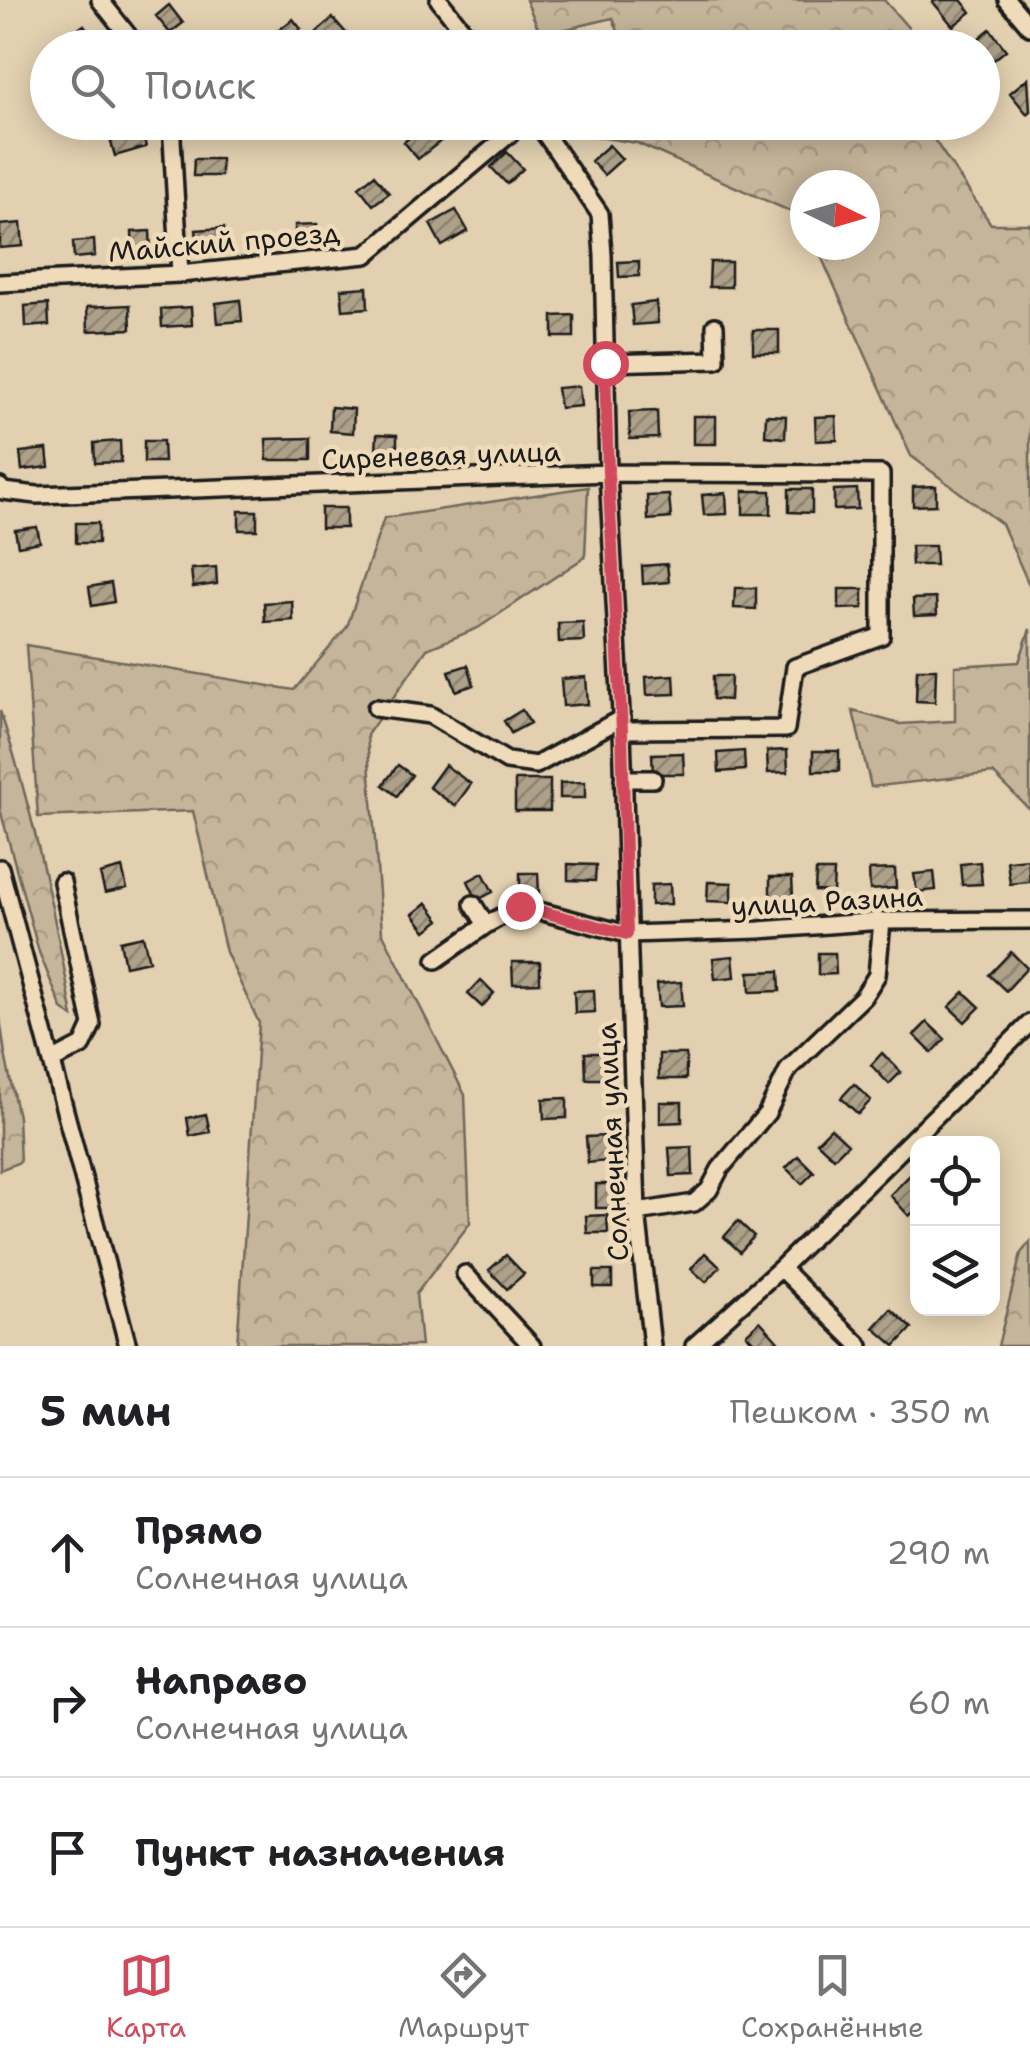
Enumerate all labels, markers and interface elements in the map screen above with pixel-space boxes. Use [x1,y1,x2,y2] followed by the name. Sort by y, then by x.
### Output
[30,30,1000,140] search box
[65,58,120,113] icon: search
[145,60,256,111] text: Поиск
[790,170,880,260] north arrow
[106,213,342,271] street label: Майский проезд
[583,341,629,387] route start
[320,432,562,478] street label: Сиреневая улица
[730,877,924,925] street label: улица Разина
[498,884,544,930] route end
[587,1022,637,1262] street label: Солнечная улица
[910,1136,1000,1316] map controls
[910,1136,1000,1226] button: locate
[910,1226,1000,1316] button: layers
[40,1383,172,1439] text: 5 мин
[730,1390,990,1433] text: Пешком · 350 m
[135,1505,263,1556] text: Прямо
[40,1525,95,1580] icon: ahead
[887,1531,990,1574] text: 290 m
[135,1556,408,1599] text: Солнечная улица
[135,1655,308,1706] text: Направо
[40,1675,95,1730] icon: right
[908,1681,990,1724] text: 60 m
[135,1706,408,1749] text: Солнечная улица
[40,1825,95,1880] icon: arrive
[135,1827,505,1878] text: Пункт назначения
[106,1948,186,2046] tab: Карта
[398,1948,529,2046] tab: Маршрут
[741,1948,924,2046] tab: Сохранённые

